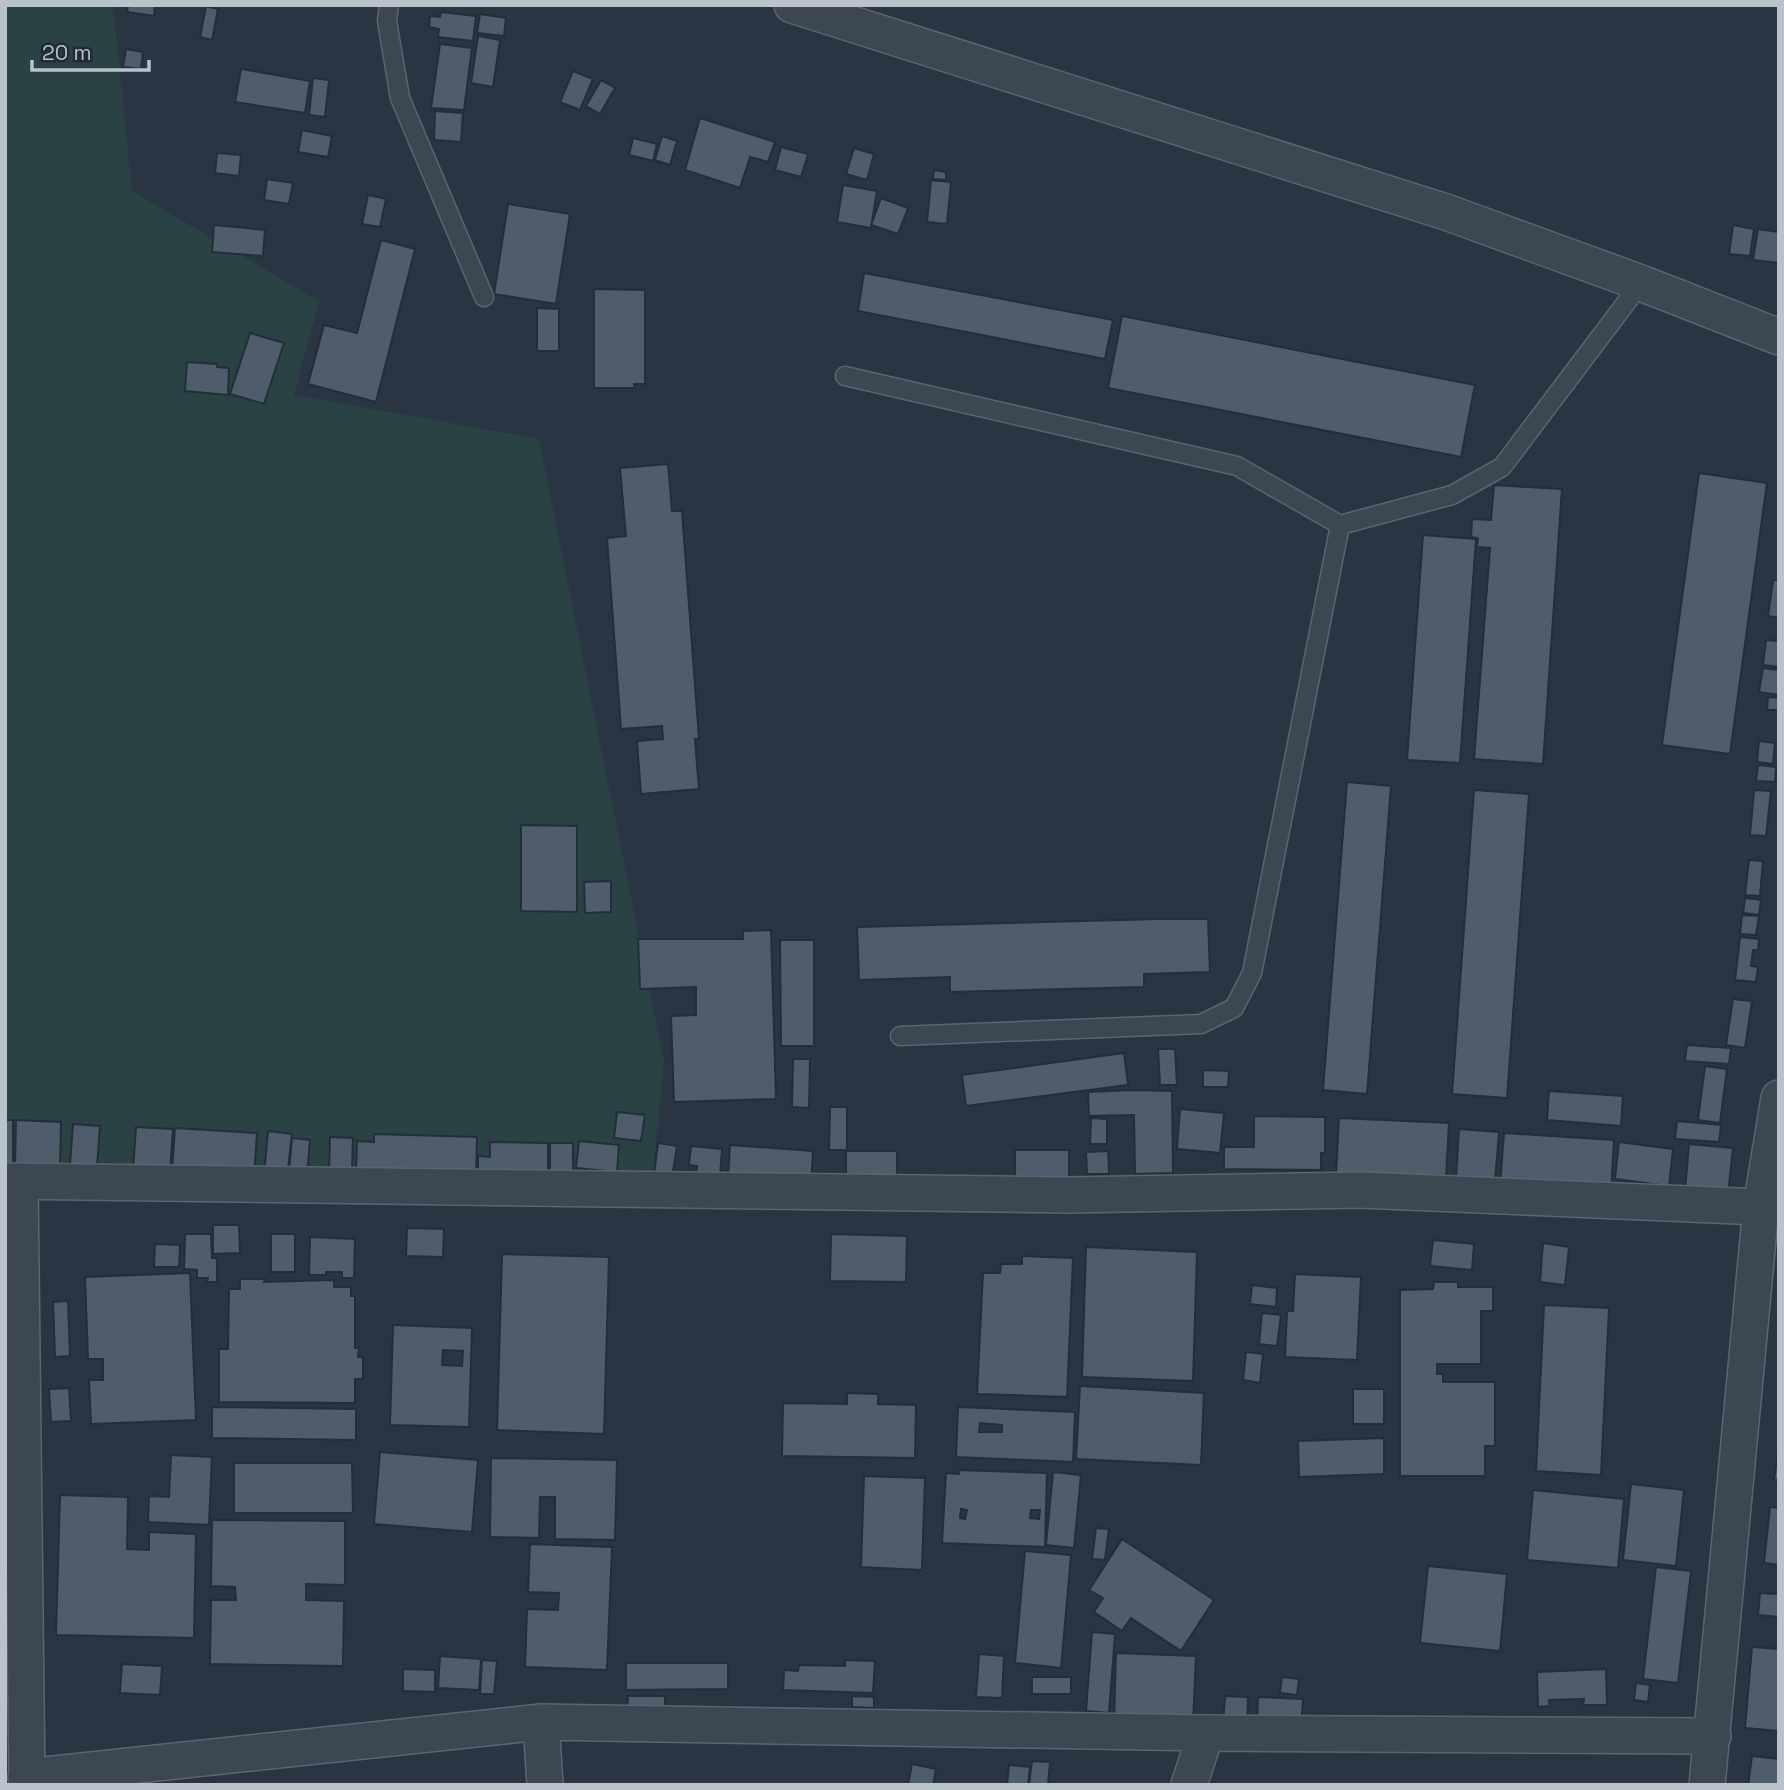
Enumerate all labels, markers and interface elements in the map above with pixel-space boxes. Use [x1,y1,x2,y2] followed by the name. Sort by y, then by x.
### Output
[32,28,149,72] scale bar
[42,39,92,66] text: 20 m

